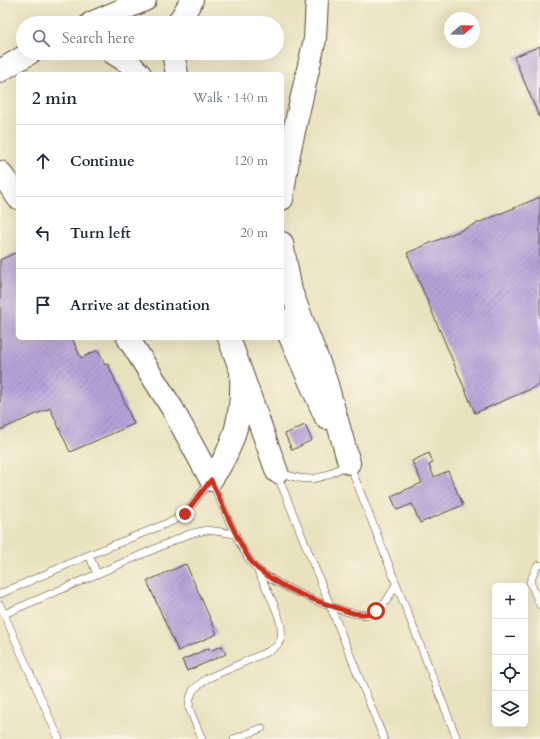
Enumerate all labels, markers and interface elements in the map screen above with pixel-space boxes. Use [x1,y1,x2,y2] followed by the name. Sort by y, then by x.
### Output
[444,12,480,48] north arrow
[16,16,284,60] search box
[30,27,52,49] icon: search
[62,28,135,48] text: Search here
[32,87,77,110] text: 2 min
[193,89,268,107] text: Walk · 140 m
[32,150,54,172] icon: ahead
[70,151,135,171] text: Continue
[234,152,268,170] text: 120 m
[32,222,54,244] icon: left
[70,223,131,243] text: Turn left
[240,224,268,242] text: 20 m
[32,294,54,316] icon: arrive
[70,295,210,315] text: Arrive at destination
[176,505,194,523] route end
[492,583,528,727] map controls
[492,583,528,619] button: +
[367,602,385,620] route start
[492,619,528,655] button: −
[492,655,528,691] button: locate
[492,691,528,727] button: layers

